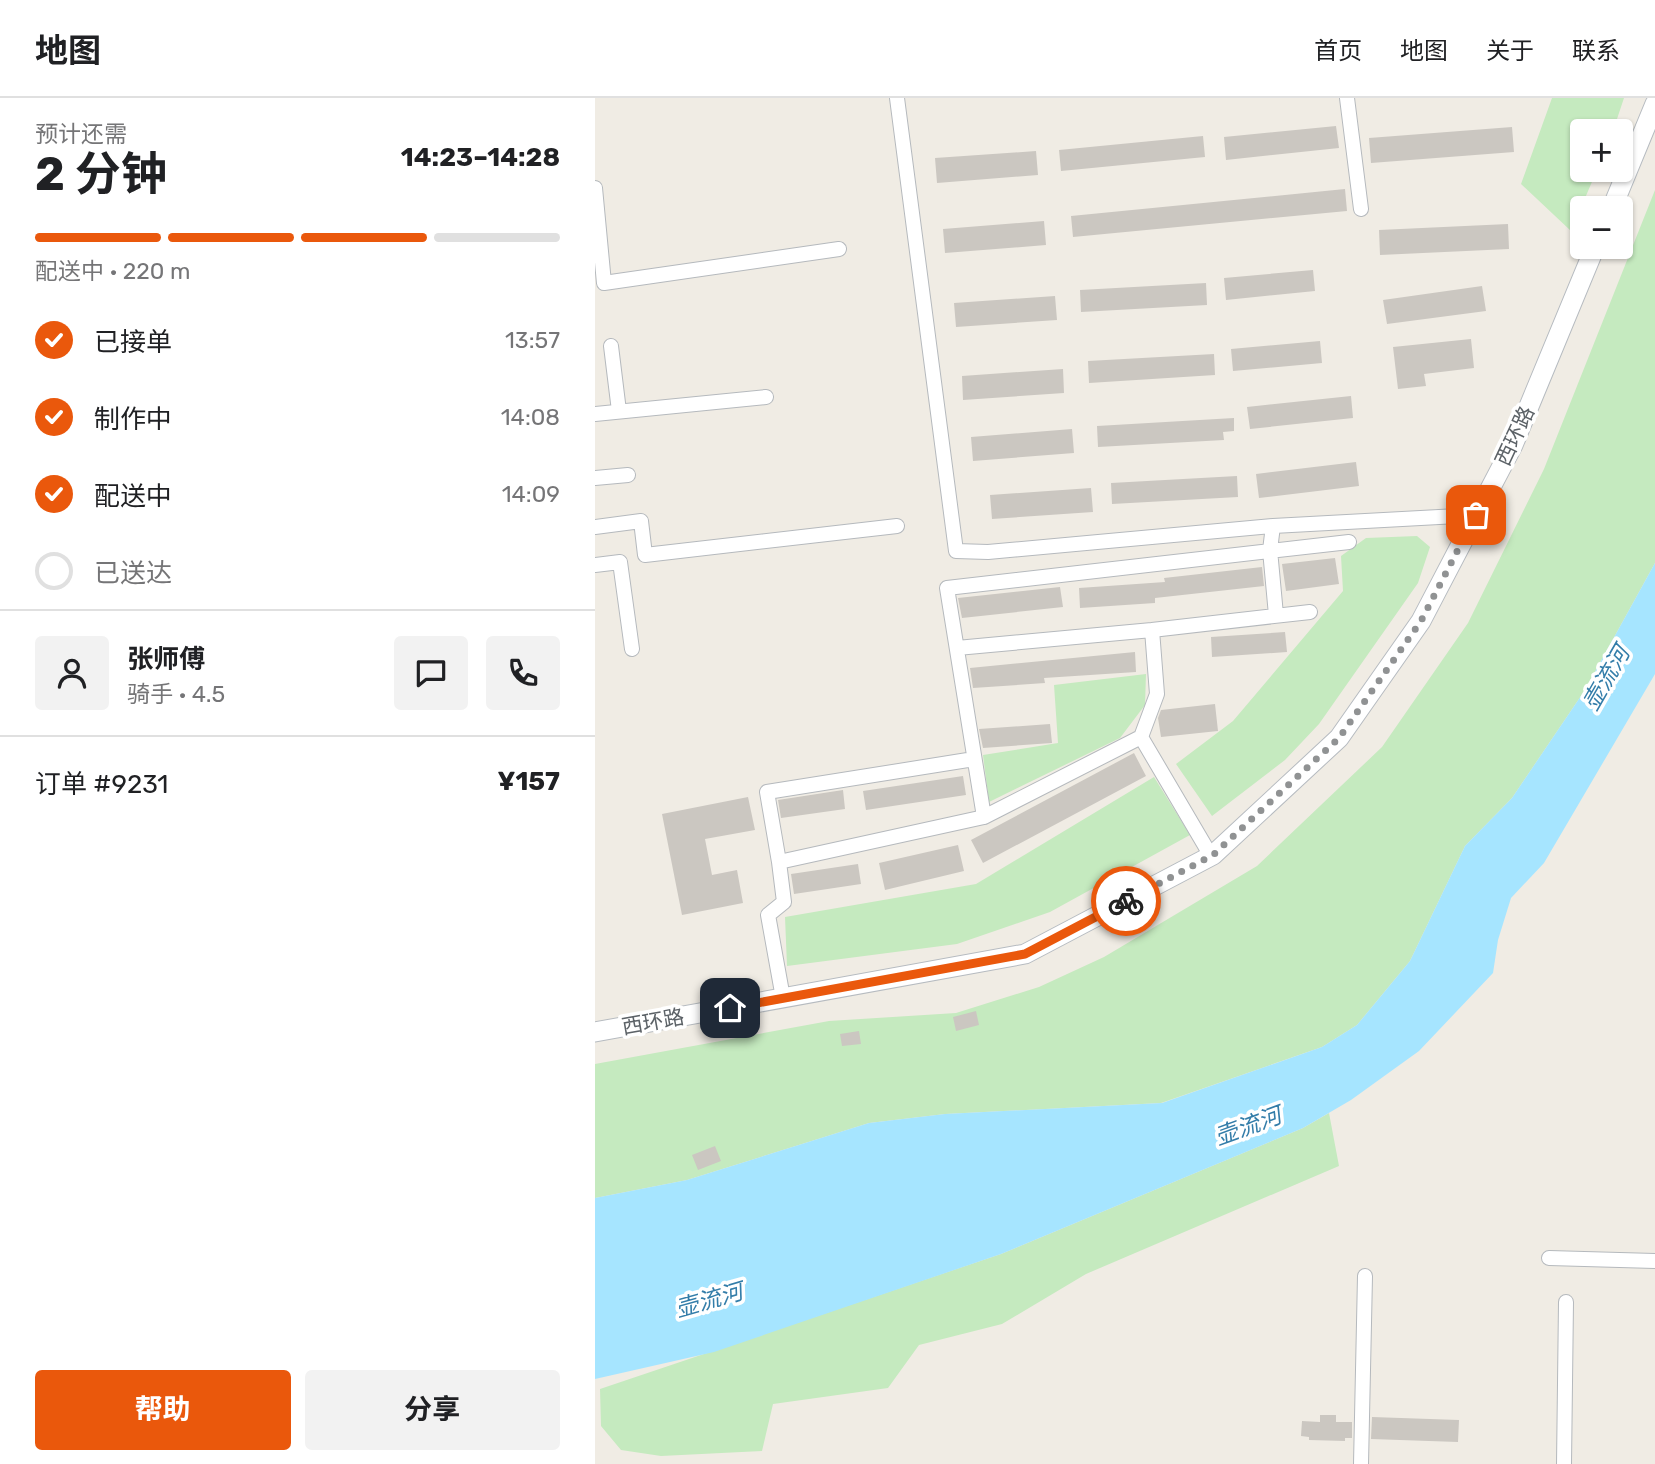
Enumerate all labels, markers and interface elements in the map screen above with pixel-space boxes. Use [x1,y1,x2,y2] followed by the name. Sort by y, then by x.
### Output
[35,31,101,70] text: 地图
[1314,37,1362,65] text: 首页
[1400,37,1448,65] text: 地图
[1486,37,1534,65] text: 关于
[1572,37,1620,65] text: 联系
[1570,119,1633,259] map controls
[1570,119,1633,182] button: +
[35,120,127,148] text: 预计还需
[401,142,560,173] text: 14:23–14:28
[35,147,167,202] text: 2 分钟
[1570,196,1633,259] button: −
[35,257,191,285] text: 配送中 · 220 m
[35,321,73,359] icon: check
[505,326,560,354] text: 13:57
[94,327,172,358] text: 已接单
[35,398,73,436] icon: check
[1490,402,1539,470] street label: 西环路
[501,403,560,431] text: 14:08
[94,404,172,435] text: 制作中
[35,475,73,513] icon: check
[502,480,560,508] text: 14:09
[94,481,172,512] text: 配送中
[1446,485,1506,545] pin
[1457,496,1495,534] icon: bag
[94,558,172,589] text: 已送达
[35,636,109,710] button: person
[394,636,468,710] button: chat
[486,636,560,710] button: phone
[1577,638,1637,715] water label: 壶流河
[127,644,205,675] text: 张师傅
[127,680,225,708] text: 骑手 · 4.5
[497,766,560,797] text: ¥157
[35,769,168,800] text: 订单 #9231
[1091,866,1161,936] courier
[1107,882,1145,920] icon: bike
[700,978,760,1038] pin
[711,989,749,1027] icon: home
[620,1004,686,1039] street label: 西环路
[1211,1100,1289,1151] water label: 壶流河
[672,1276,750,1323] water label: 壶流河
[35,1370,291,1450] button: 帮助
[305,1370,560,1450] button: 分享

